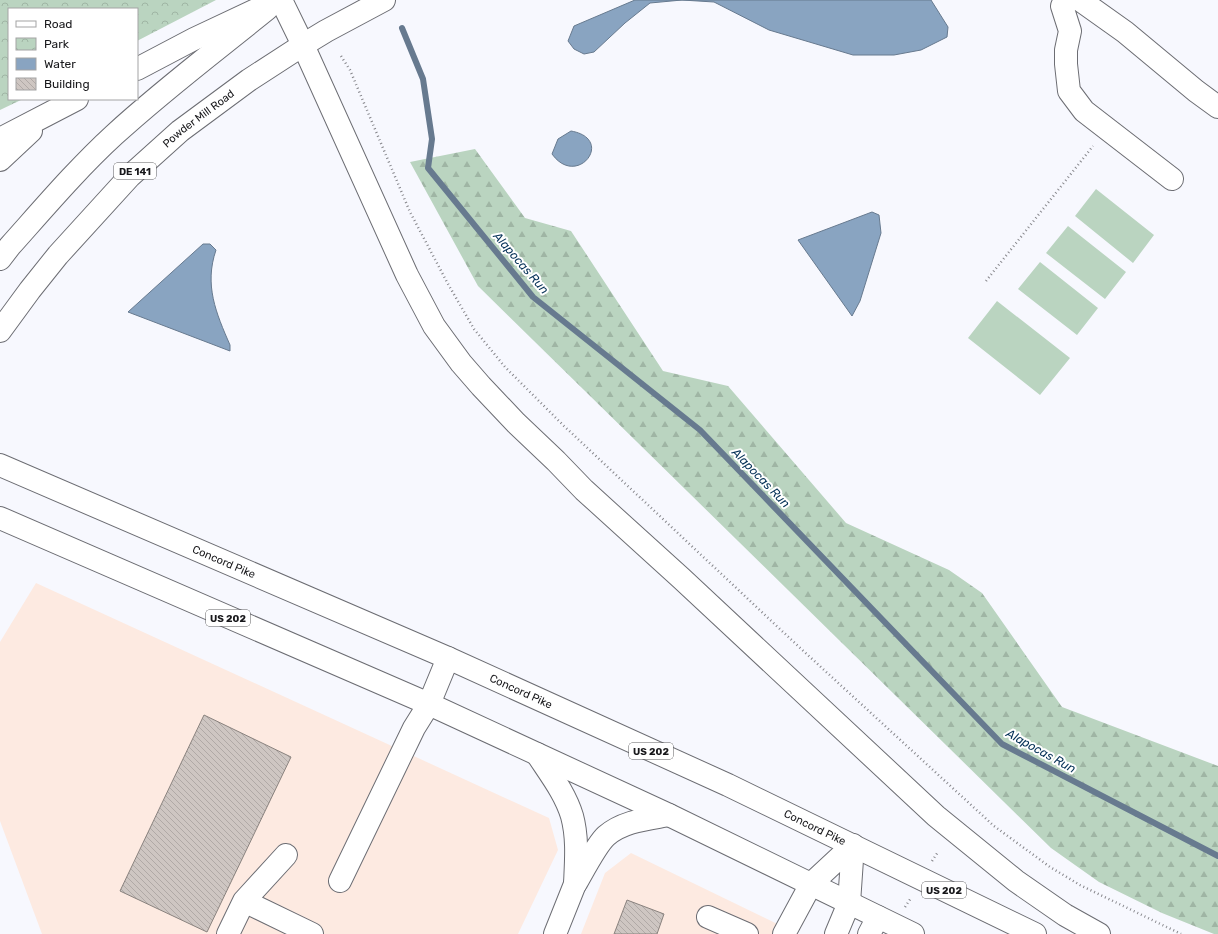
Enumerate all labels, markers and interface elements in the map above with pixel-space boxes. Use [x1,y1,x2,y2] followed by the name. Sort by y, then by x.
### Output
[8,8,138,100] legend
[44,17,72,31] text: Road
[44,37,70,51] text: Park
[44,57,76,71] text: Water
[44,77,90,91] text: Building
[160,87,237,150] street label: Powder Mill Road
[114,163,156,179] road number: DE 141
[490,229,552,297] water label: Alapocas Run
[728,445,793,511] water label: Alapocas Run
[190,543,257,581] street label: Concord Pike
[206,610,250,626] road number: US 202
[487,672,554,711] street label: Concord Pike
[1003,726,1078,776] water label: Alapocas Run
[629,743,673,759] road number: US 202
[782,807,848,848] street label: Concord Pike
[922,882,966,898] road number: US 202

